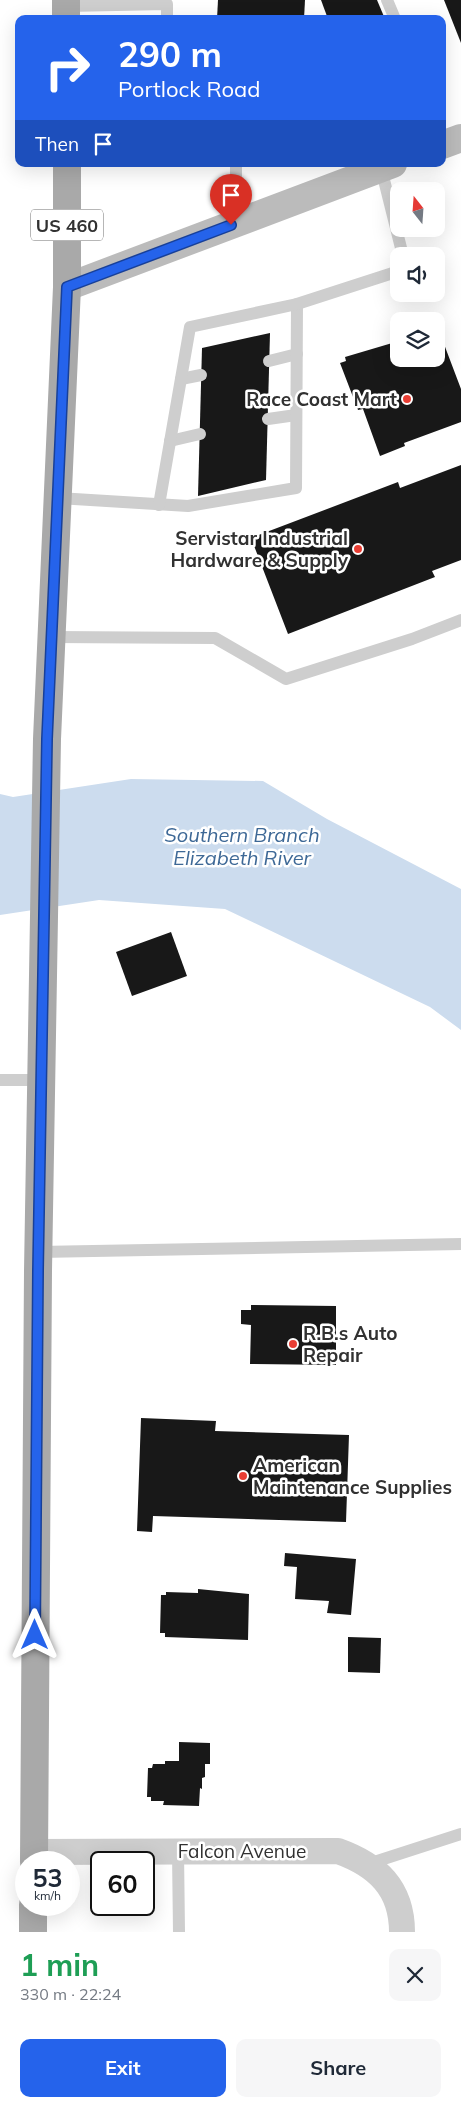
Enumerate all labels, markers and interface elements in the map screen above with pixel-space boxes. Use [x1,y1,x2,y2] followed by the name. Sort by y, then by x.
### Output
[118,32,222,76] text: 290 m
[35,35,100,100] icon: right
[118,75,260,103] text: Portlock Road
[89,130,117,158] icon: arrive
[35,132,79,156] text: Then
[210,174,252,225] pin
[217,181,245,209] icon: arrive
[390,182,445,238] north arrow
[390,182,445,367] map controls
[31,210,103,240] road number: US 460
[390,247,445,302] button: sound
[390,312,445,367] button: layers
[246,387,397,411] place label: Race Coast Mart
[401,393,413,405] marker: Race Coast Mart
[170,526,349,572] place label: Servistar Industrial Hardware & Supply
[352,543,364,555] marker: Servistar Industrial Hardware & Supply
[164,822,320,870] water label: Southern Branch Elizabeth River
[303,1321,398,1367] place label: R.B.s Auto Repair
[287,1338,299,1350] marker: R.B.s Auto Repair
[253,1453,452,1499] place label: American Maintenance Supplies
[237,1470,249,1482] marker: American Maintenance Supplies
[8,1608,60,1660] position arrow
[178,1839,306,1863] street label: Falcon Avenue
[90,1851,155,1916] speed limit sign: 60
[32,1862,63,1893] text: 53
[34,1888,61,1903] text: km/h
[20,1946,99,1984] text: 1 min
[389,1949,441,2001] button: close
[20,1984,121,2004] text: 330 m · 22:24
[20,2039,226,2097] button: Exit
[236,2039,441,2097] button: Share

